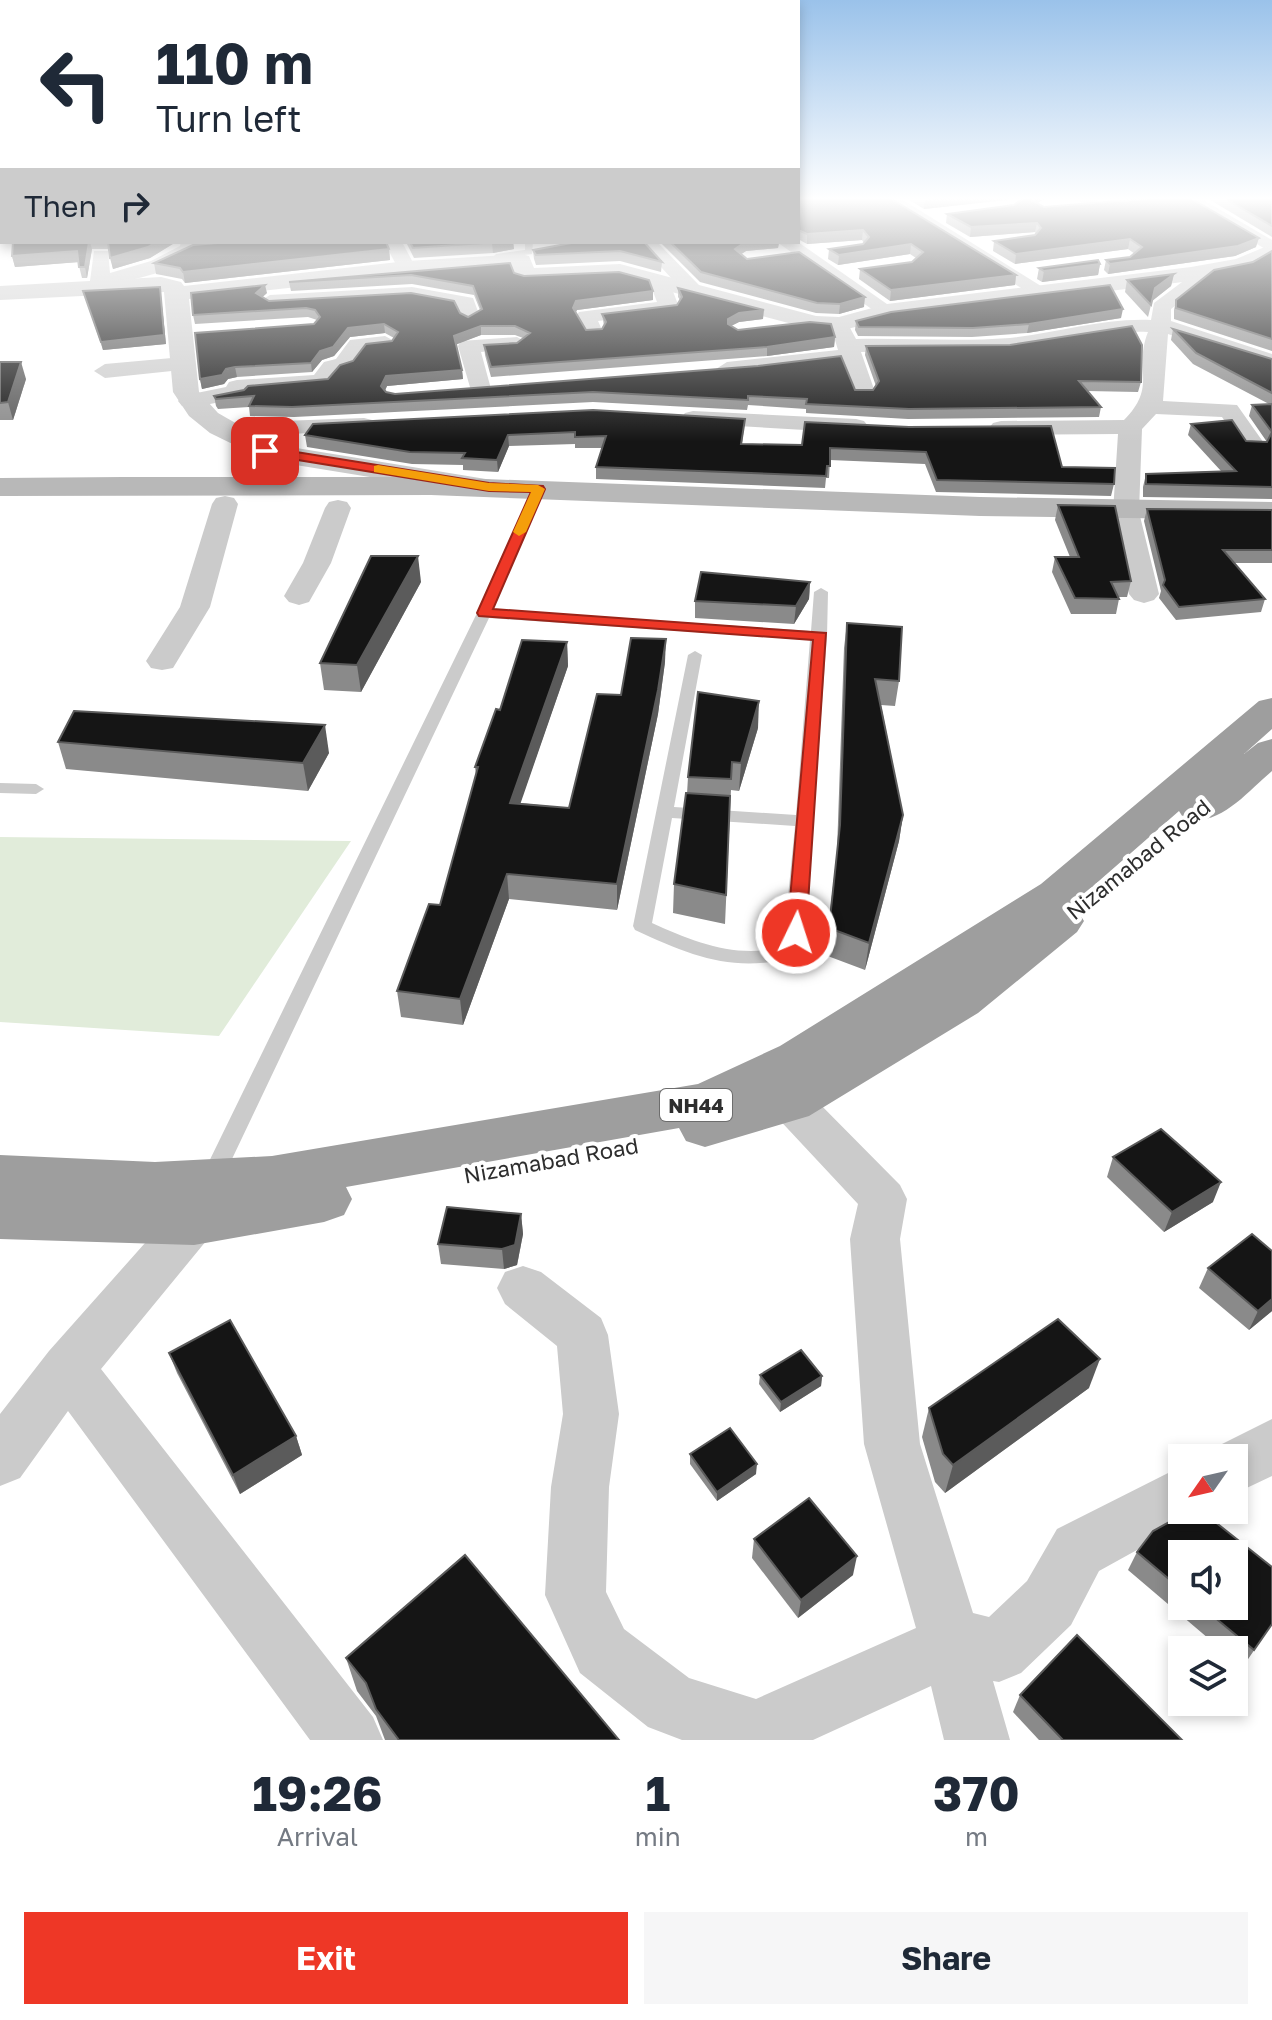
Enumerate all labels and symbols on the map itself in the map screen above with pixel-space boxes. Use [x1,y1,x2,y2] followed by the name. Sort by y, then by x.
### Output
[231,417,299,485] pin
[1061,793,1215,925] street label: Nizamabad Road
[754,891,838,975] position arrow
[660,1089,732,1121] road number: NH44
[461,1131,641,1189] street label: Nizamabad Road
[1168,1444,1248,1524] north arrow

